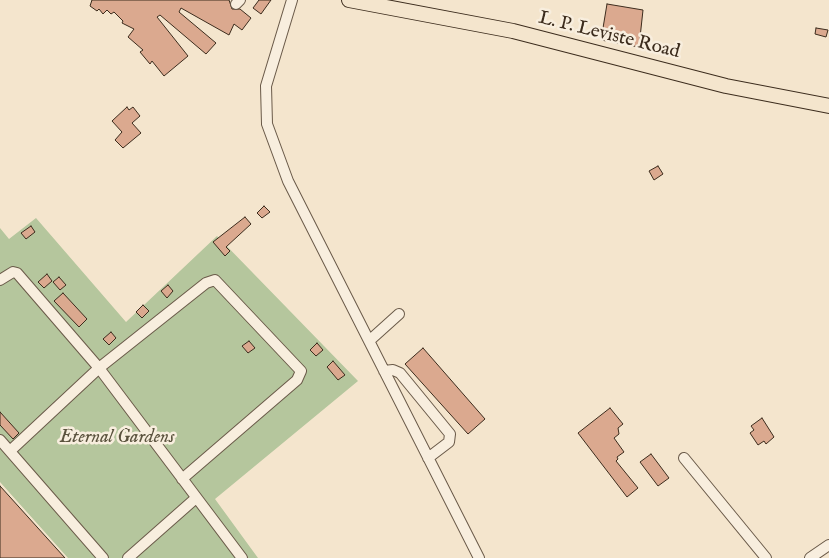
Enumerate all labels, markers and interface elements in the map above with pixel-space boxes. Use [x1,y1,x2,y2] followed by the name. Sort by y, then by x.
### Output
[536,7,682,65] street label: L. P. Leviste Road
[60,427,174,449] park label: Eternal Gardens

